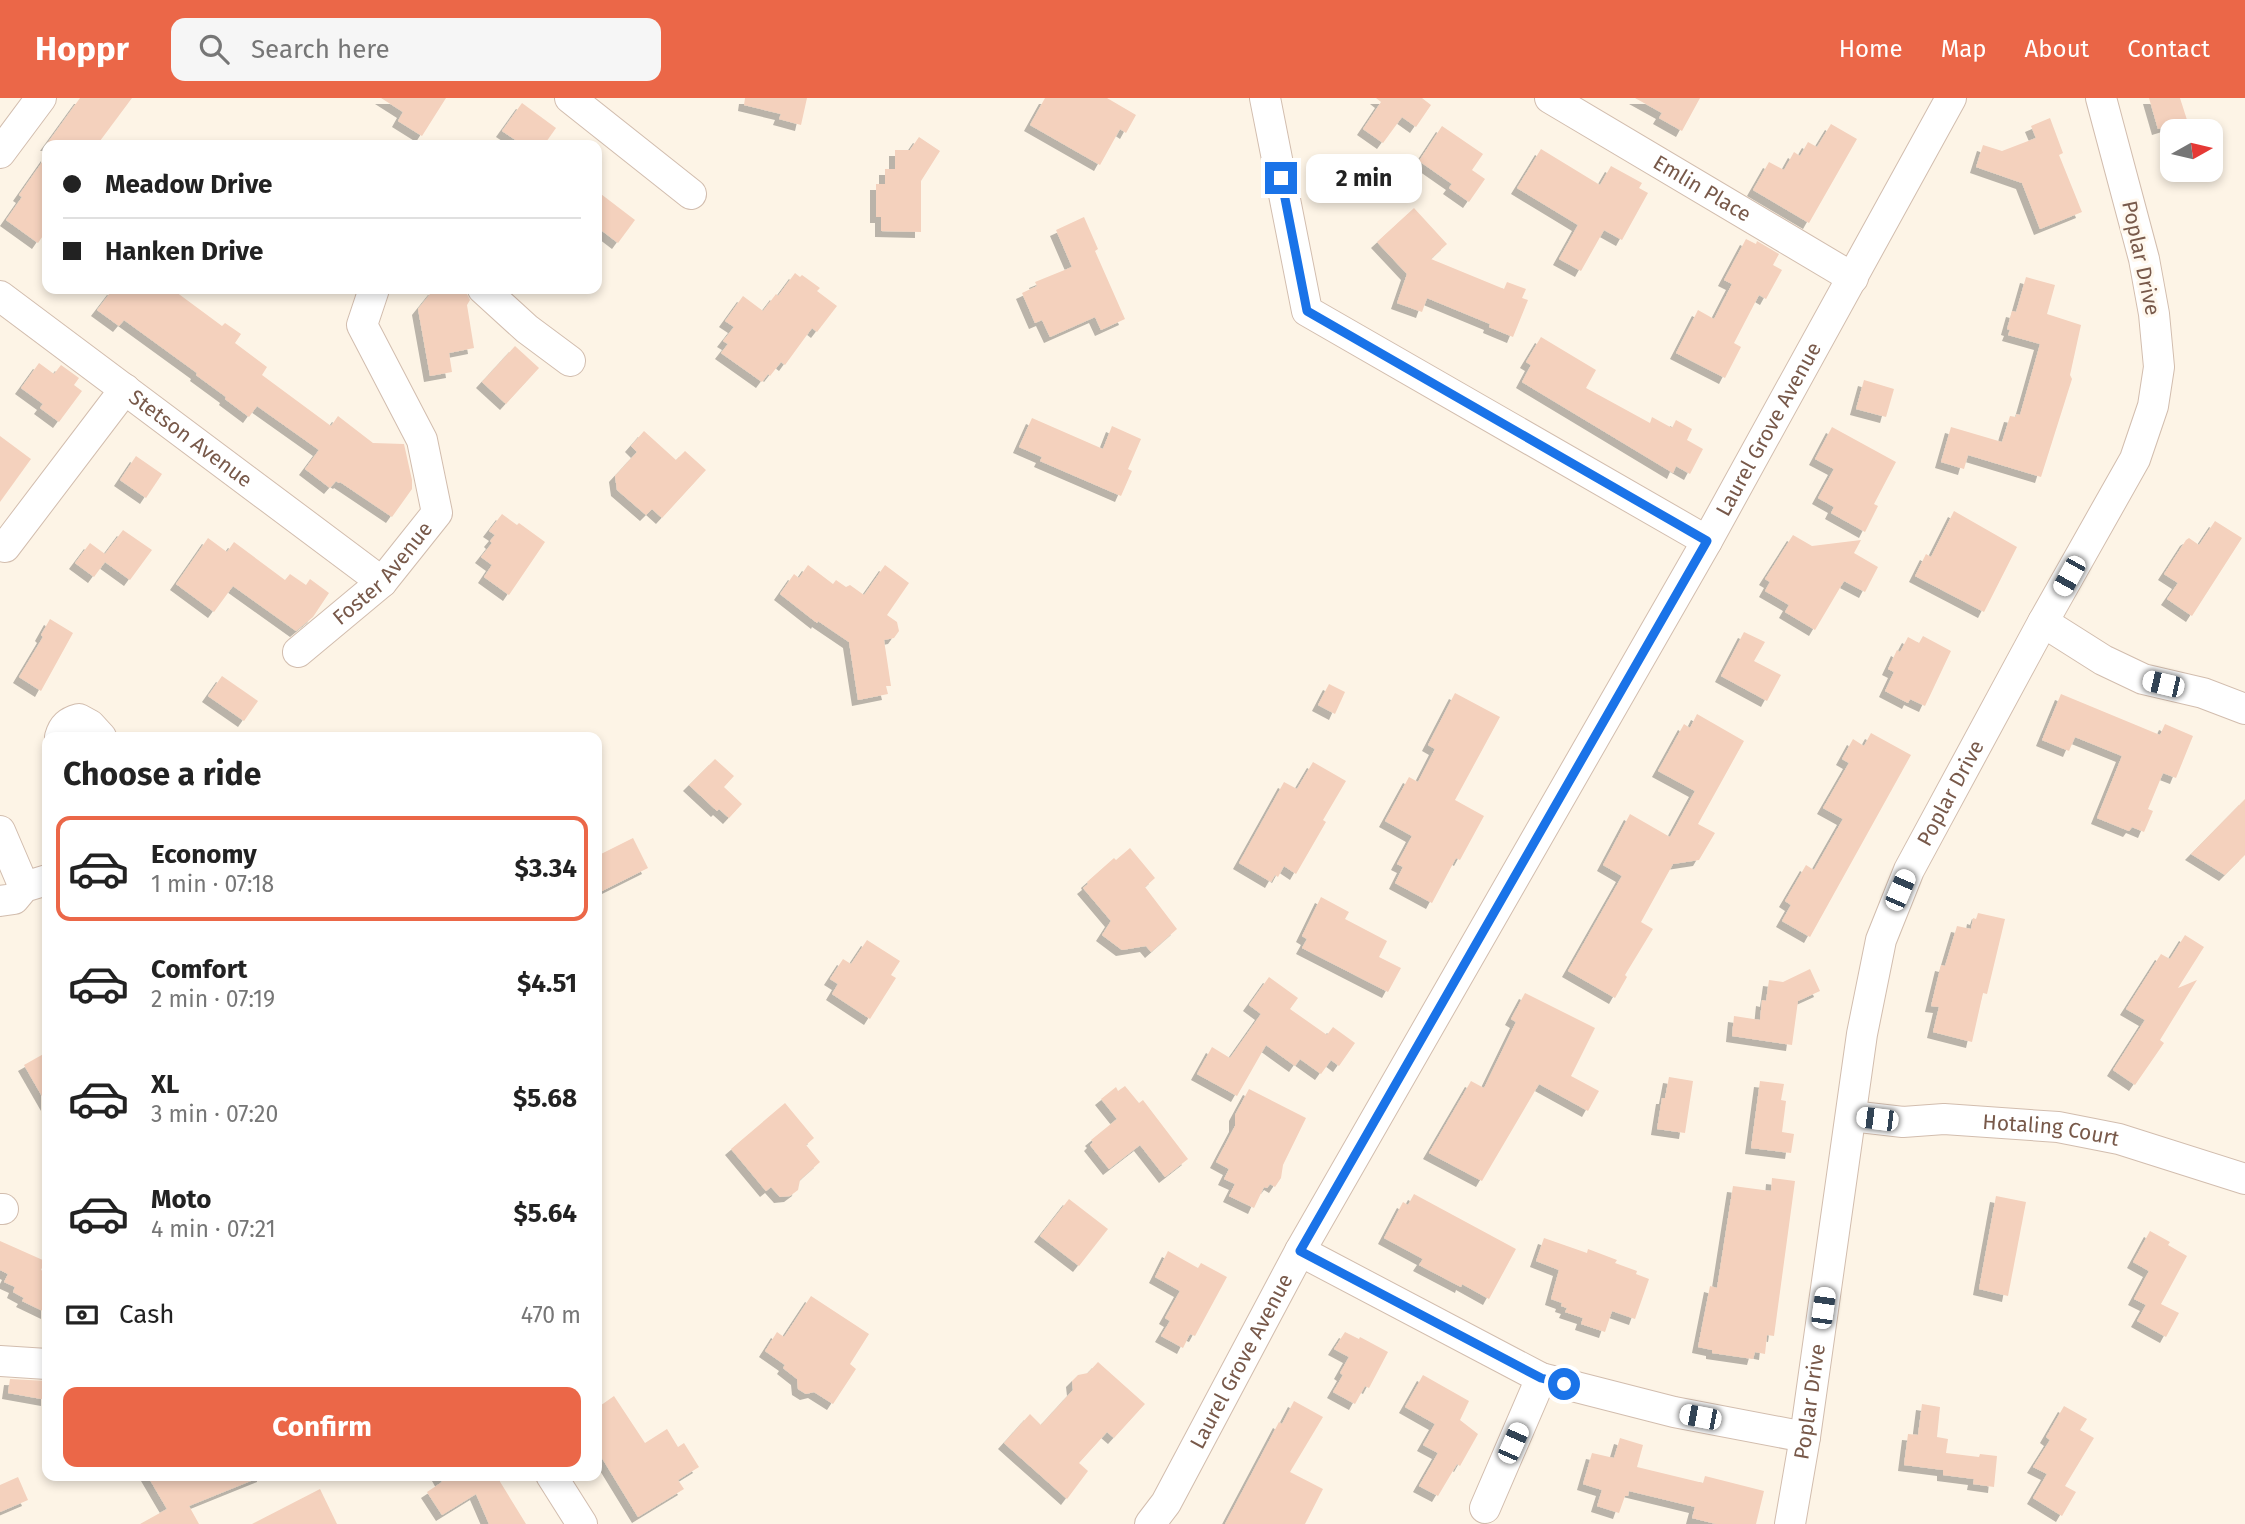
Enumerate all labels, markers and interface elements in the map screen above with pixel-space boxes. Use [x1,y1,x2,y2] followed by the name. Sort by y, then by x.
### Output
[171,18,661,81] search box
[35,29,129,69] text: Hoppr
[195,30,233,68] icon: search
[251,34,390,65] text: Search here
[1839,35,1903,63] text: Home
[1941,35,1987,63] text: Map
[2025,35,2089,63] text: About
[2127,35,2210,63] text: Contact
[2160,119,2222,182] north arrow
[2160,119,2223,182] map controls
[1648,149,1756,228] street label: Emlin Place
[1306,154,1421,202] callout: 2 min
[1265,162,1297,194] route end
[1336,164,1392,192] text: 2 min
[105,169,272,200] text: Meadow Drive
[2116,198,2166,318] street label: Poplar Drive
[105,236,263,267] text: Hanken Drive
[1710,338,1827,521] street label: Laurel Grove Avenue
[124,384,257,493] street label: Stetson Avenue
[327,516,438,631] street label: Foster Avenue
[2050,553,2089,599] car
[2141,669,2186,699] car
[1911,736,1990,851] street label: Poplar Drive
[63,755,261,793] text: Choose a ride
[67,837,130,900] icon: car
[151,839,257,870] text: Economy
[514,853,577,884] text: $3.34
[1883,867,1918,913] car
[151,870,274,898] text: 1 min · 07:18
[67,952,130,1015] icon: car
[151,954,247,985] text: Comfort
[517,968,577,999] text: $4.51
[151,985,275,1013] text: 2 min · 07:19
[67,1067,130,1130] icon: car
[151,1069,179,1100] text: XL
[513,1083,577,1114] text: $5.68
[151,1100,278,1128] text: 3 min · 07:20
[1855,1106,1900,1132] car
[1982,1109,2122,1152] street label: Hotaling Court
[67,1182,130,1245] icon: car
[151,1184,211,1215] text: Moto
[513,1198,577,1229] text: $5.64
[151,1215,276,1243] text: 4 min · 07:21
[1184,1269,1299,1453] street label: Laurel Grove Avenue
[1810,1286,1837,1330] car
[63,1296,101,1334] icon: cash
[119,1299,175,1330] text: Cash
[521,1301,581,1329] text: 470 m
[1788,1342,1831,1462] street label: Poplar Drive
[1548,1368,1580,1400] route start
[63,1387,581,1467] button: Confirm
[1678,1403,1723,1431] car
[1495,1420,1532,1466] car

